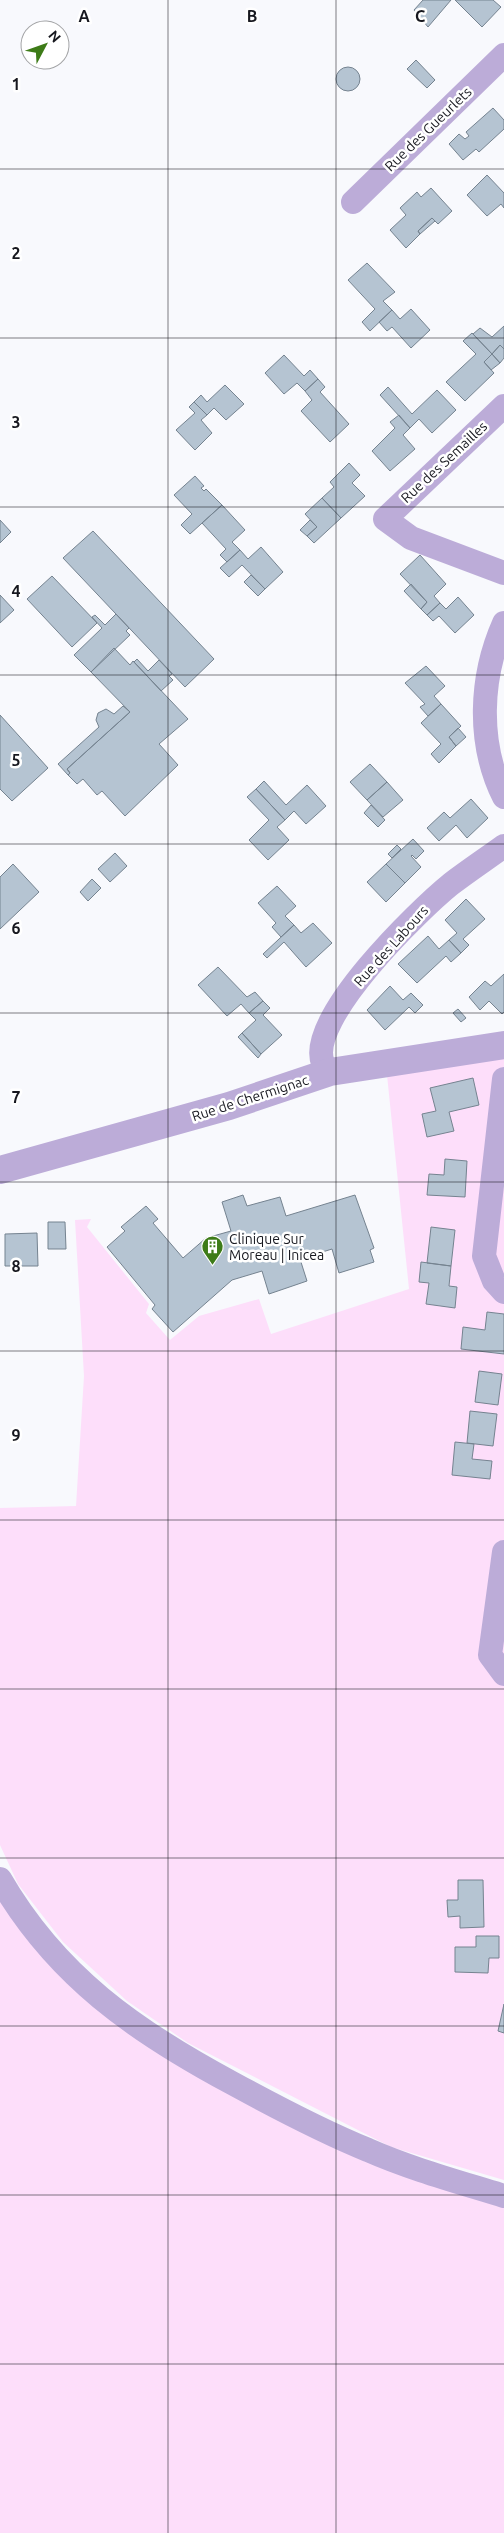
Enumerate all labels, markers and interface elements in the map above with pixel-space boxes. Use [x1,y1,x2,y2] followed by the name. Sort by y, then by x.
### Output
[78,7,90,25] text: A
[247,7,257,25] text: B
[415,7,425,25] text: C
[20,20,70,70] north arrow
[45,27,64,46] text: N
[11,75,21,93] text: 1
[381,84,475,174] street label: Rue des Gueurlets
[11,244,21,262] text: 2
[11,413,21,431] text: 3
[398,418,490,506] street label: Rue des Semailles
[11,582,21,600] text: 4
[11,751,21,769] text: 5
[351,902,431,990] street label: Rue des Labours
[11,919,21,937] text: 6
[190,1071,311,1124] street label: Rue de Chermignac
[11,1088,21,1106] text: 7
[229,1231,324,1263] place label: Clinique Sur Moreau | Inicea
[201,1235,225,1266] building icon: Clinique Sur Moreau | Inicea
[11,1257,21,1275] text: 8
[11,1426,21,1444] text: 9

